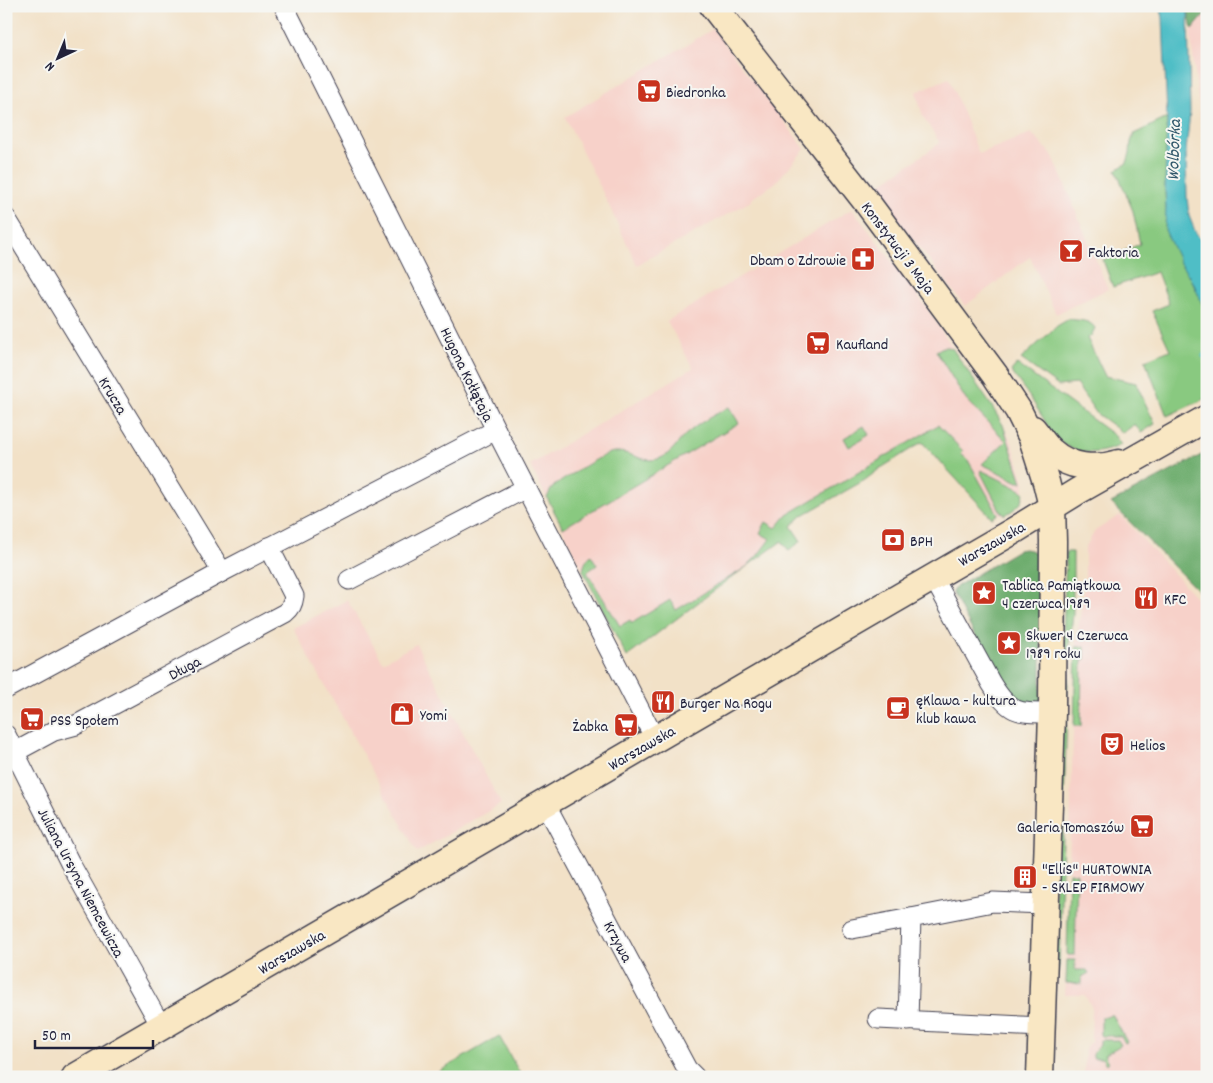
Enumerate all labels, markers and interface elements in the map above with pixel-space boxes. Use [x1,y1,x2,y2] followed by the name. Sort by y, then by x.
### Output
[32,32,82,82] north arrow
[41,56,60,76] text: N
[636,78,662,104] supermarket icon: Biedronka
[666,82,726,105] place label: Biedronka
[1162,118,1189,181] water label: Wolbórka
[855,198,940,300] street label: Konstytucji 3 Maja
[1058,238,1084,264] bar icon: Faktoria
[1088,242,1139,265] place label: Faktoria
[850,246,876,272] pharmacy icon: Dbam o Zdrowie
[750,250,846,273] place label: Dbam o Zdrowie
[433,324,499,427] street label: Hugona Kołłątaja
[805,330,831,356] supermarket icon: Kaufland
[836,334,888,357] place label: Kaufland
[92,373,132,420] street label: Krucza
[954,516,1030,574] street label: Warszawska
[880,527,906,553] bank icon: BPH
[910,531,933,554] place label: BPH
[1002,575,1121,616] place label: Tablica Pamiątkowa 4 czerwca 1989
[971,580,997,606] place icon: Tablica Pamiątkowa 4 czerwca 1989
[1133,585,1159,611] restaurant icon: KFC
[1164,589,1187,612] place label: KFC
[1026,625,1129,666] place label: Skwer 4 Czerwca 1989 roku
[996,630,1022,656] place icon: Skwer 4 Czerwca 1989 roku
[165,651,206,687] street label: Długa
[650,689,676,715] restaurant icon: Burger Na Rogu
[916,690,1016,731] place label: ęKlawa - kultura klub kawa
[680,693,772,716] place label: Burger Na Rogu
[885,695,911,721] cafe icon: ęKlawa - kultura klub kawa
[389,701,415,727] shop icon: Yomi
[420,705,447,728] place label: Yomi
[19,706,45,732] supermarket icon: PSS Społem
[50,710,119,733] place label: PSS Społem
[613,712,639,738] supermarket icon: Żabka
[572,716,608,739] place label: Żabka
[604,720,680,778] street label: Warszawska
[1099,731,1125,757] theatre icon: Helios
[1130,735,1166,758] place label: Helios
[31,804,129,963] street label: Juliana Ursyna Niemcewicza
[1129,813,1155,839] supermarket icon: Galeria Tomaszów
[1017,817,1124,840] place label: Galeria Tomaszów
[1042,859,1152,900] place label: "ElliS" HURTOWNIA - SKLEP FIRMOWY
[1012,864,1038,890] building icon: "ElliS" HURTOWNIA - SKLEP FIRMOWY
[596,917,637,967] street label: Krzywa
[254,924,330,982] street label: Warszawska
[35,1018,152,1050] scale bar
[42,1026,71,1048] text: 50 m

